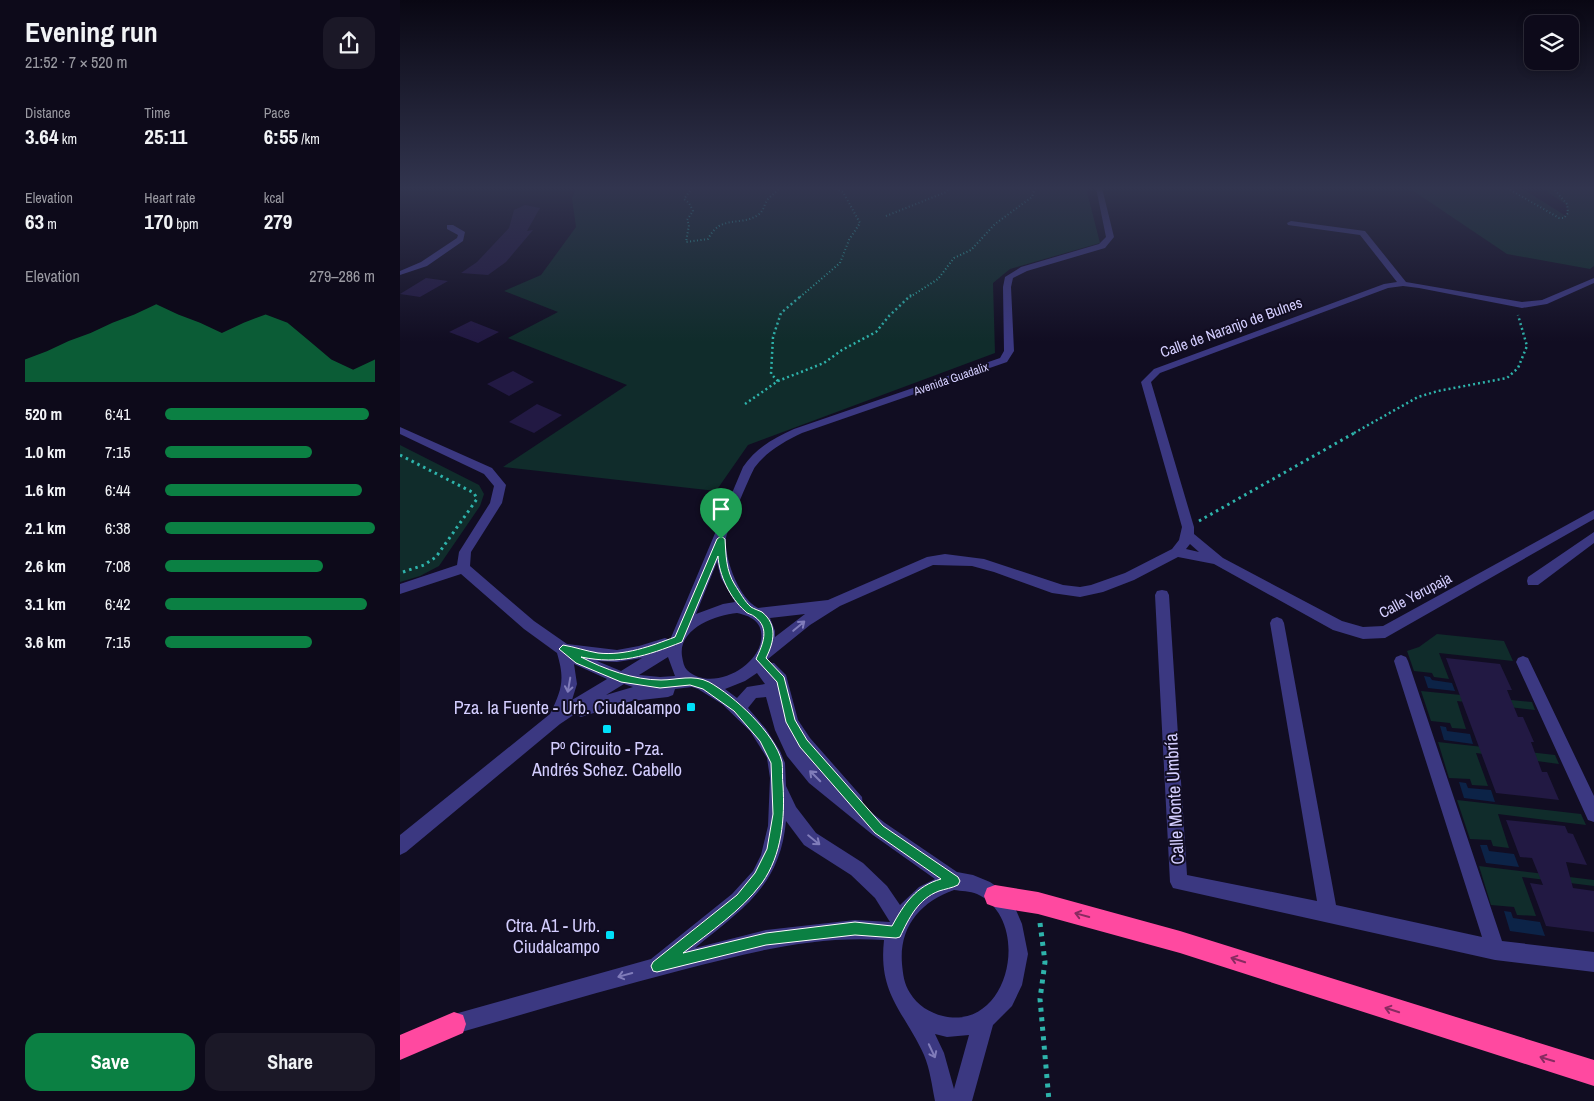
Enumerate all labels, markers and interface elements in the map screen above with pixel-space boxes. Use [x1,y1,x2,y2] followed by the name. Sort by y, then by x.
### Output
[25,13,158,51] text: Evening run
[1524,15,1579,70] map controls
[1524,15,1579,70] button: layers
[323,17,375,69] button: share
[25,51,128,73] text: 21:52 · 7 × 520 m
[25,104,70,122] text: Distance
[144,104,170,122] text: Time
[264,104,290,122] text: Pace
[25,122,59,151] text: 3.64
[144,122,187,151] text: 25:11
[264,122,298,151] text: 6:55
[59,130,77,148] text: km
[298,130,320,148] text: /km
[25,189,73,207] text: Elevation
[144,189,195,207] text: Heart rate
[264,189,284,207] text: kcal
[25,207,44,236] text: 63
[144,207,173,236] text: 170
[264,207,292,236] text: 279
[44,215,57,233] text: m
[173,215,199,233] text: bpm
[25,265,80,287] text: Elevation
[309,265,375,287] text: 279–286 m
[1157,292,1305,362] street label: Calle de Naranjo de Bulnes
[911,359,991,400] street label: Avenida Guadalix
[25,403,62,425] text: 520 m
[105,403,131,425] text: 6:41
[25,441,66,463] text: 1.0 km
[105,441,131,463] text: 7:15
[25,479,66,501] text: 1.6 km
[105,479,131,501] text: 6:44
[700,488,742,539] pin
[707,495,735,523] icon: arrive
[25,517,66,539] text: 2.1 km
[105,517,131,539] text: 6:38
[25,555,66,577] text: 2.6 km
[105,555,131,577] text: 7:08
[1375,567,1455,623] street label: Calle Yerupaja
[25,593,66,615] text: 3.1 km
[105,593,131,615] text: 6:42
[792,621,805,632] one-way arrow
[25,631,66,653] text: 3.6 km
[105,631,131,653] text: 7:15
[564,677,574,693] one-way arrow
[454,695,681,720] place label: Pza. la Fuente - Urb. Ciudalcampo
[685,701,697,713] marker: Pza. la Fuente - Urb. Ciudalcampo
[601,723,613,735] marker: Pº Circuito - Pza. Andrés Schez. Cabello
[1158,733,1190,865] street label: Calle Monte Umbría
[531,736,682,782] place label: Pº Circuito - Pza. Andrés Schez. Cabello
[809,770,821,782] one-way arrow
[807,835,821,845] one-way arrow
[1074,910,1090,919] one-way arrow
[506,913,600,959] place label: Ctra. A1 - Urb. Ciudalcampo
[604,929,616,941] marker: Ctra. A1 - Urb. Ciudalcampo
[1230,955,1246,965] one-way arrow
[617,971,633,980] one-way arrow
[1385,1005,1401,1014] one-way arrow
[25,1033,195,1091] button: Save
[205,1033,375,1091] button: Share
[927,1043,937,1058] one-way arrow
[1540,1053,1556,1063] one-way arrow

